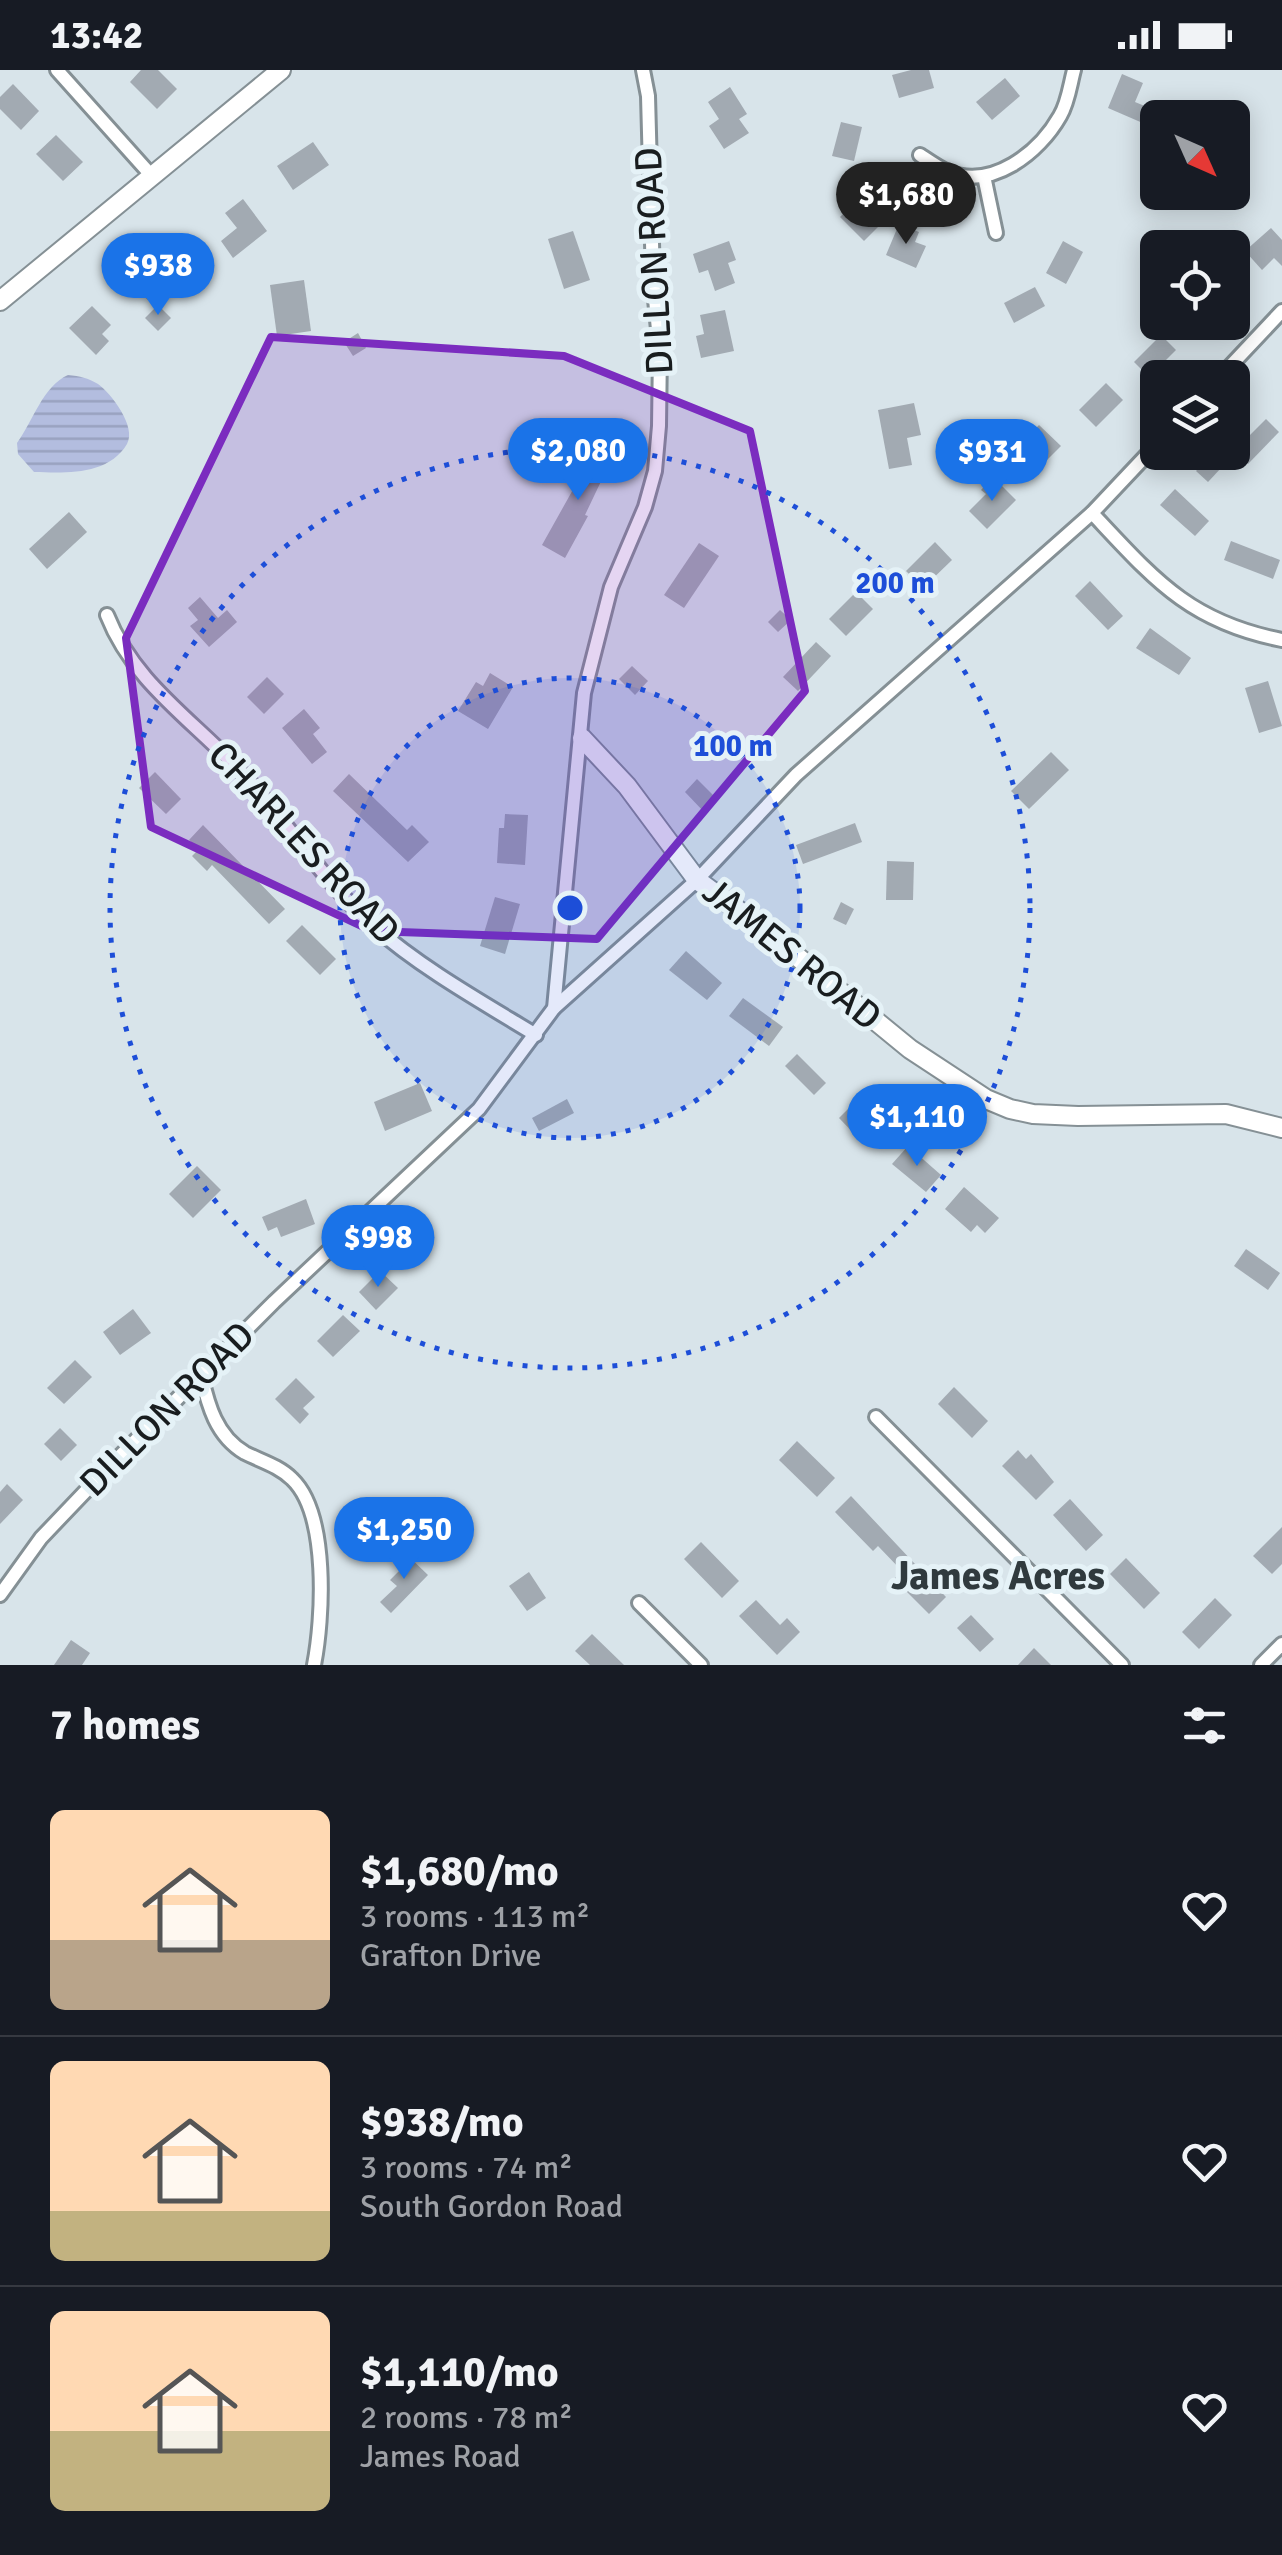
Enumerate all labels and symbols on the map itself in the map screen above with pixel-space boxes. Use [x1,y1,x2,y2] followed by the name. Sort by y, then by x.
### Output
[1140,100,1250,210] north arrow
[625,146,683,376] street label: DILLON ROAD
[825,162,987,247] pin: $1,680
[99,233,217,318] pin: $938
[497,418,659,503] pin: $2,080
[933,419,1051,504] pin: $931
[855,565,935,602] text: 200 m
[693,728,773,765] text: 100 m
[198,732,410,954] street label: CHARLES ROAD
[693,868,891,1040] street label: JAMES ROAD
[552,890,588,926] centre of rings
[836,1084,998,1169] pin: $1,110
[319,1205,437,1290] pin: $998
[70,1312,264,1506] street label: DILLON ROAD
[323,1497,485,1582] pin: $1,250
[891,1551,1105,1601] district label: James Acres

